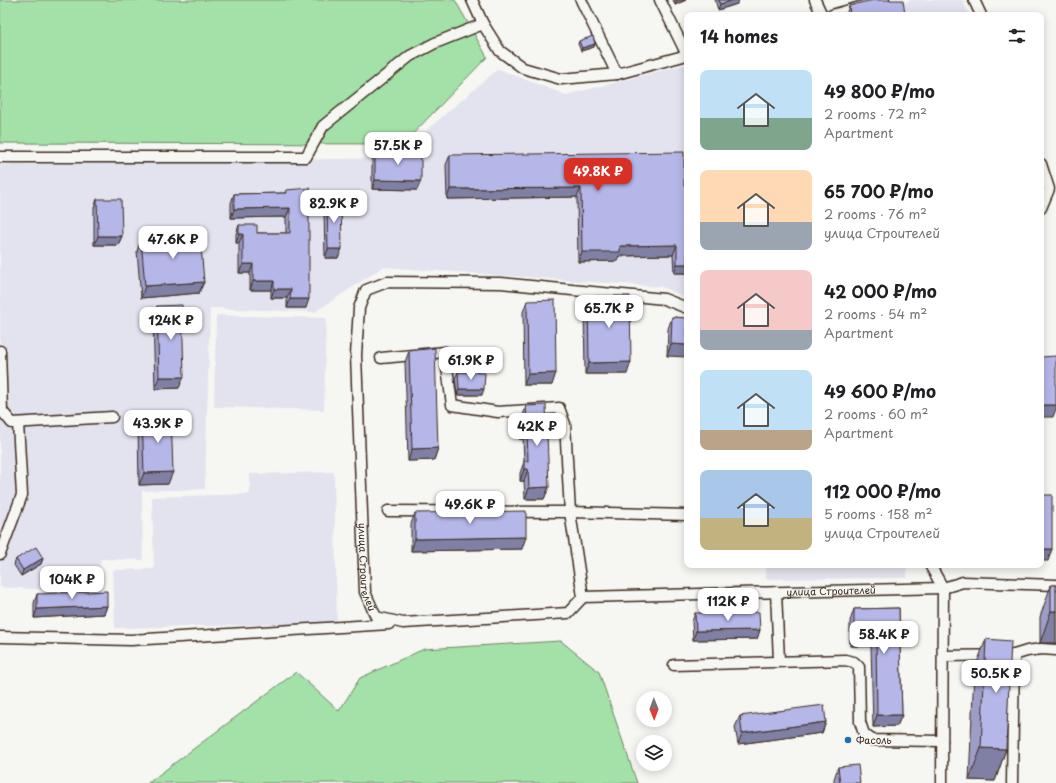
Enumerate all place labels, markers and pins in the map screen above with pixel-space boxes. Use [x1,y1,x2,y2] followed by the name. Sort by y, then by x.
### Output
[361,132,435,166] pin: 57.5K ₽
[561,158,635,192] pin: 49.8K ₽
[297,190,371,224] pin: 82.9K ₽
[136,226,210,260] pin: 47.6K ₽
[572,295,646,329] pin: 65.7K ₽
[138,307,204,341] pin: 124K ₽
[434,347,508,381] pin: 61.9K ₽
[121,410,195,444] pin: 43.9K ₽
[509,413,565,447] pin: 42K ₽
[433,491,507,525] pin: 49.6K ₽
[39,566,105,600] pin: 104K ₽
[695,588,761,622] pin: 112K ₽
[847,621,921,655] pin: 58.4K ₽
[959,660,1033,694] pin: 50.5K ₽
[856,732,892,747] place label: Фасоль
[843,735,853,745] marker: Фасоль

